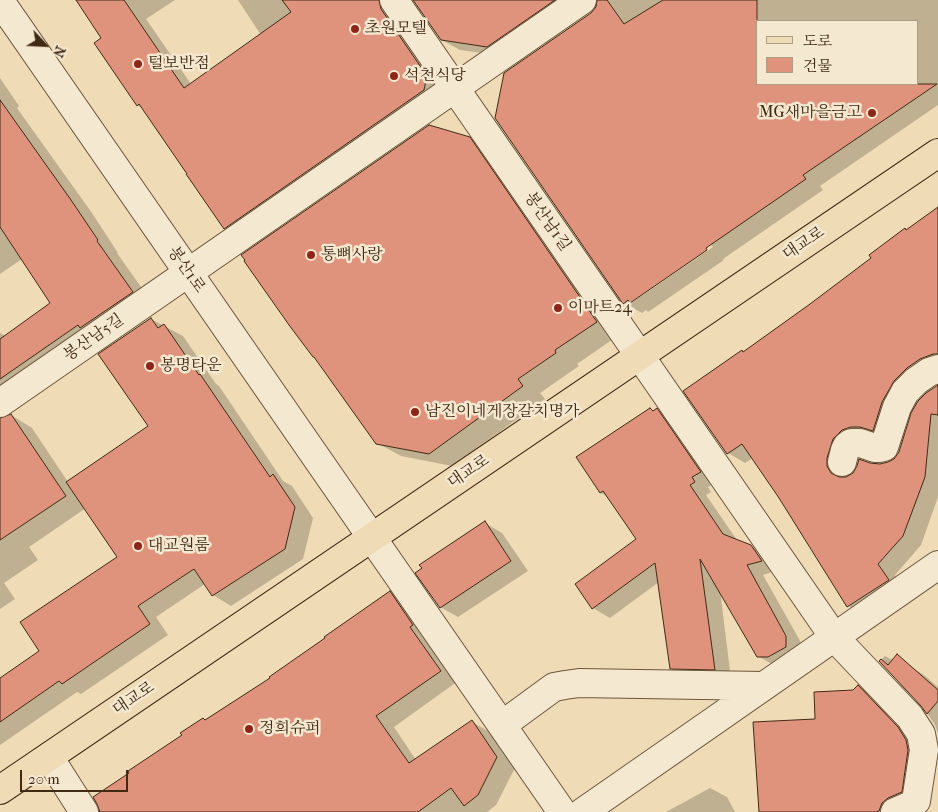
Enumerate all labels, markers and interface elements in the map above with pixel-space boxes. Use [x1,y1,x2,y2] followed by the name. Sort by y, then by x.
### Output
[365,19,427,39] place label: 초원모텔
[20,20,70,70] north arrow
[756,20,918,85] legend
[349,23,361,35] marker: 초원모텔
[803,32,832,50] text: 도로
[49,43,69,60] text: N
[148,54,210,74] place label: 털보반점
[803,57,832,75] text: 건물
[132,58,144,70] marker: 털보반점
[404,66,466,86] place label: 석천식당
[388,70,400,82] marker: 석천식당
[759,103,862,123] place label: MG새마을금고
[866,107,878,119] marker: MG새마을금고
[520,189,574,255] street label: 봉산남1길
[779,223,829,265] street label: 대교로
[163,243,209,297] street label: 봉산1로
[321,245,383,265] place label: 통뼈사랑
[305,249,317,261] marker: 통뼈사랑
[568,298,632,318] place label: 이마트24
[552,302,564,314] marker: 이마트24
[60,310,128,366] street label: 봉산남5길
[160,356,222,376] place label: 봉명타운
[144,360,156,372] marker: 봉명타운
[425,402,580,422] place label: 남진이네게장갈치명가
[409,406,421,418] marker: 남진이네게장갈치명가
[444,451,494,493] street label: 대교로
[148,536,210,556] place label: 대교원룸
[132,540,144,552] marker: 대교원룸
[109,678,159,720] street label: 대교로
[259,719,321,739] place label: 정희슈퍼
[243,723,255,735] marker: 정희슈퍼
[22,760,130,792] scale bar
[28,770,60,788] text: 20 m

